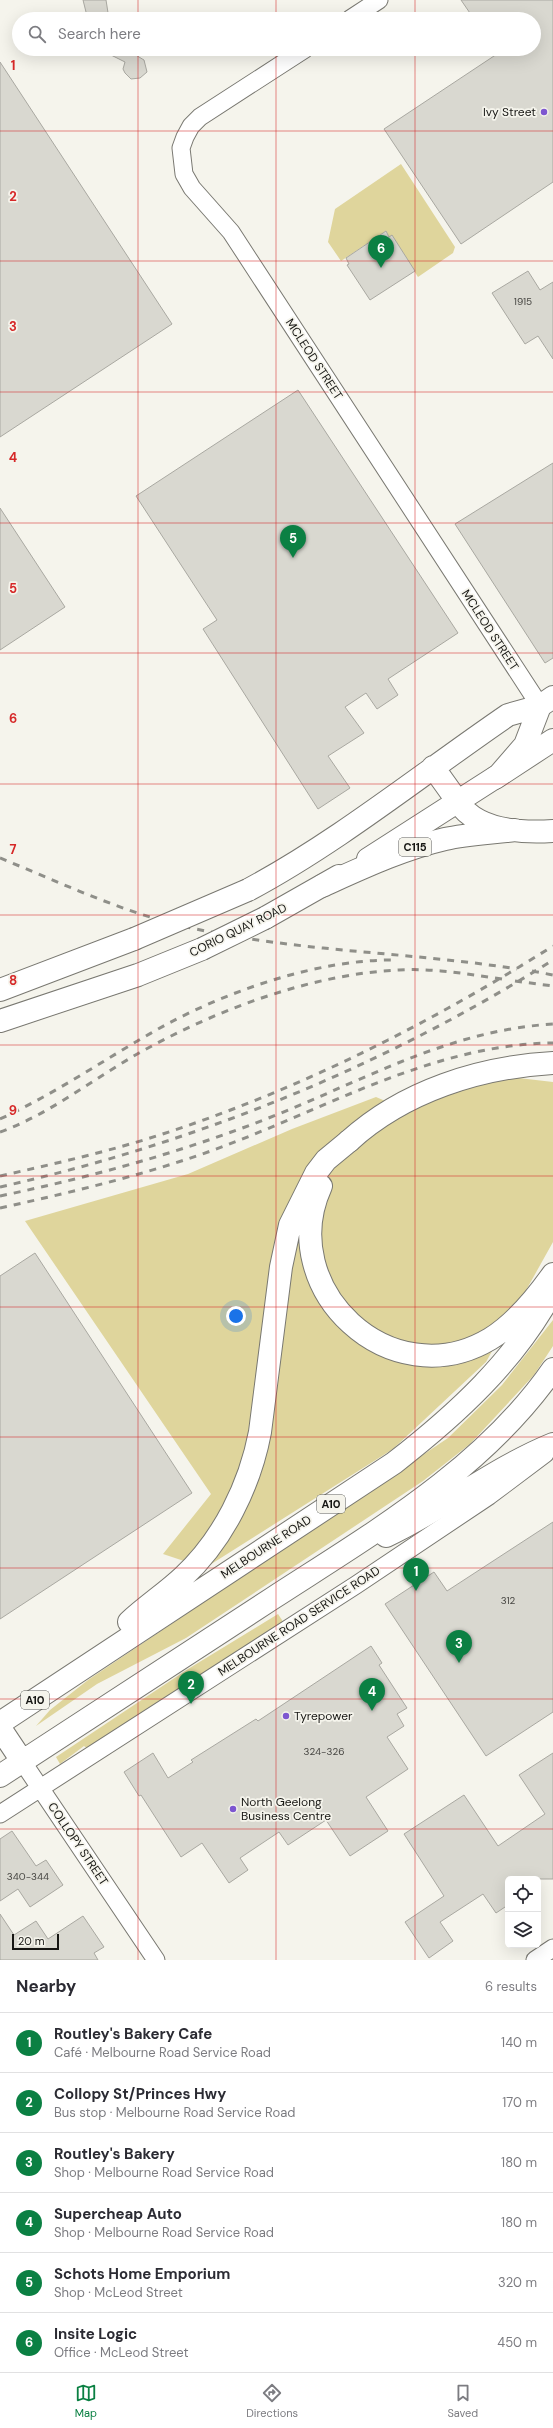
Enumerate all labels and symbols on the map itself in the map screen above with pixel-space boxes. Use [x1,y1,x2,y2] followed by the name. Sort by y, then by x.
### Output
[11,57,15,74] text: 1
[483,104,536,120] place label: Ivy Street
[539,107,549,117] marker: Ivy Street
[9,188,17,205] text: 2
[368,235,394,268] pin: 6
[514,295,532,308] house number: 1915
[282,315,346,403] street label: MCLEOD STREET
[9,318,17,335] text: 3
[9,449,17,466] text: 4
[280,525,306,558] pin: 5
[9,580,17,597] text: 5
[458,586,522,674] street label: MCLEOD STREET
[9,710,17,727] text: 6
[399,838,431,856] road number: C115
[10,841,17,858] text: 7
[187,899,289,961] street label: CORIO QUAY ROAD
[9,972,17,989] text: 8
[9,1102,17,1119] text: 9
[226,1306,246,1326] your location
[317,1495,345,1513] road number: A10
[218,1512,314,1582] street label: MELBOURNE ROAD
[403,1558,429,1591] pin: 1
[215,1562,383,1680] street label: MELBOURNE ROAD SERVICE ROAD
[501,1594,516,1607] house number: 312
[446,1630,472,1663] pin: 3
[178,1671,204,1704] pin: 2
[359,1678,385,1711] pin: 4
[21,1691,49,1709] road number: A10
[294,1708,353,1724] place label: Tyrepower
[281,1711,291,1721] marker: Tyrepower
[304,1745,344,1758] house number: 324-326
[241,1794,331,1824] place label: North Geelong Business Centre
[44,1799,112,1889] street label: COLLOPY STREET
[228,1804,238,1814] marker: North Geelong Business Centre
[7,1870,49,1883] house number: 340-344
[12,1932,59,1951] scale bar

